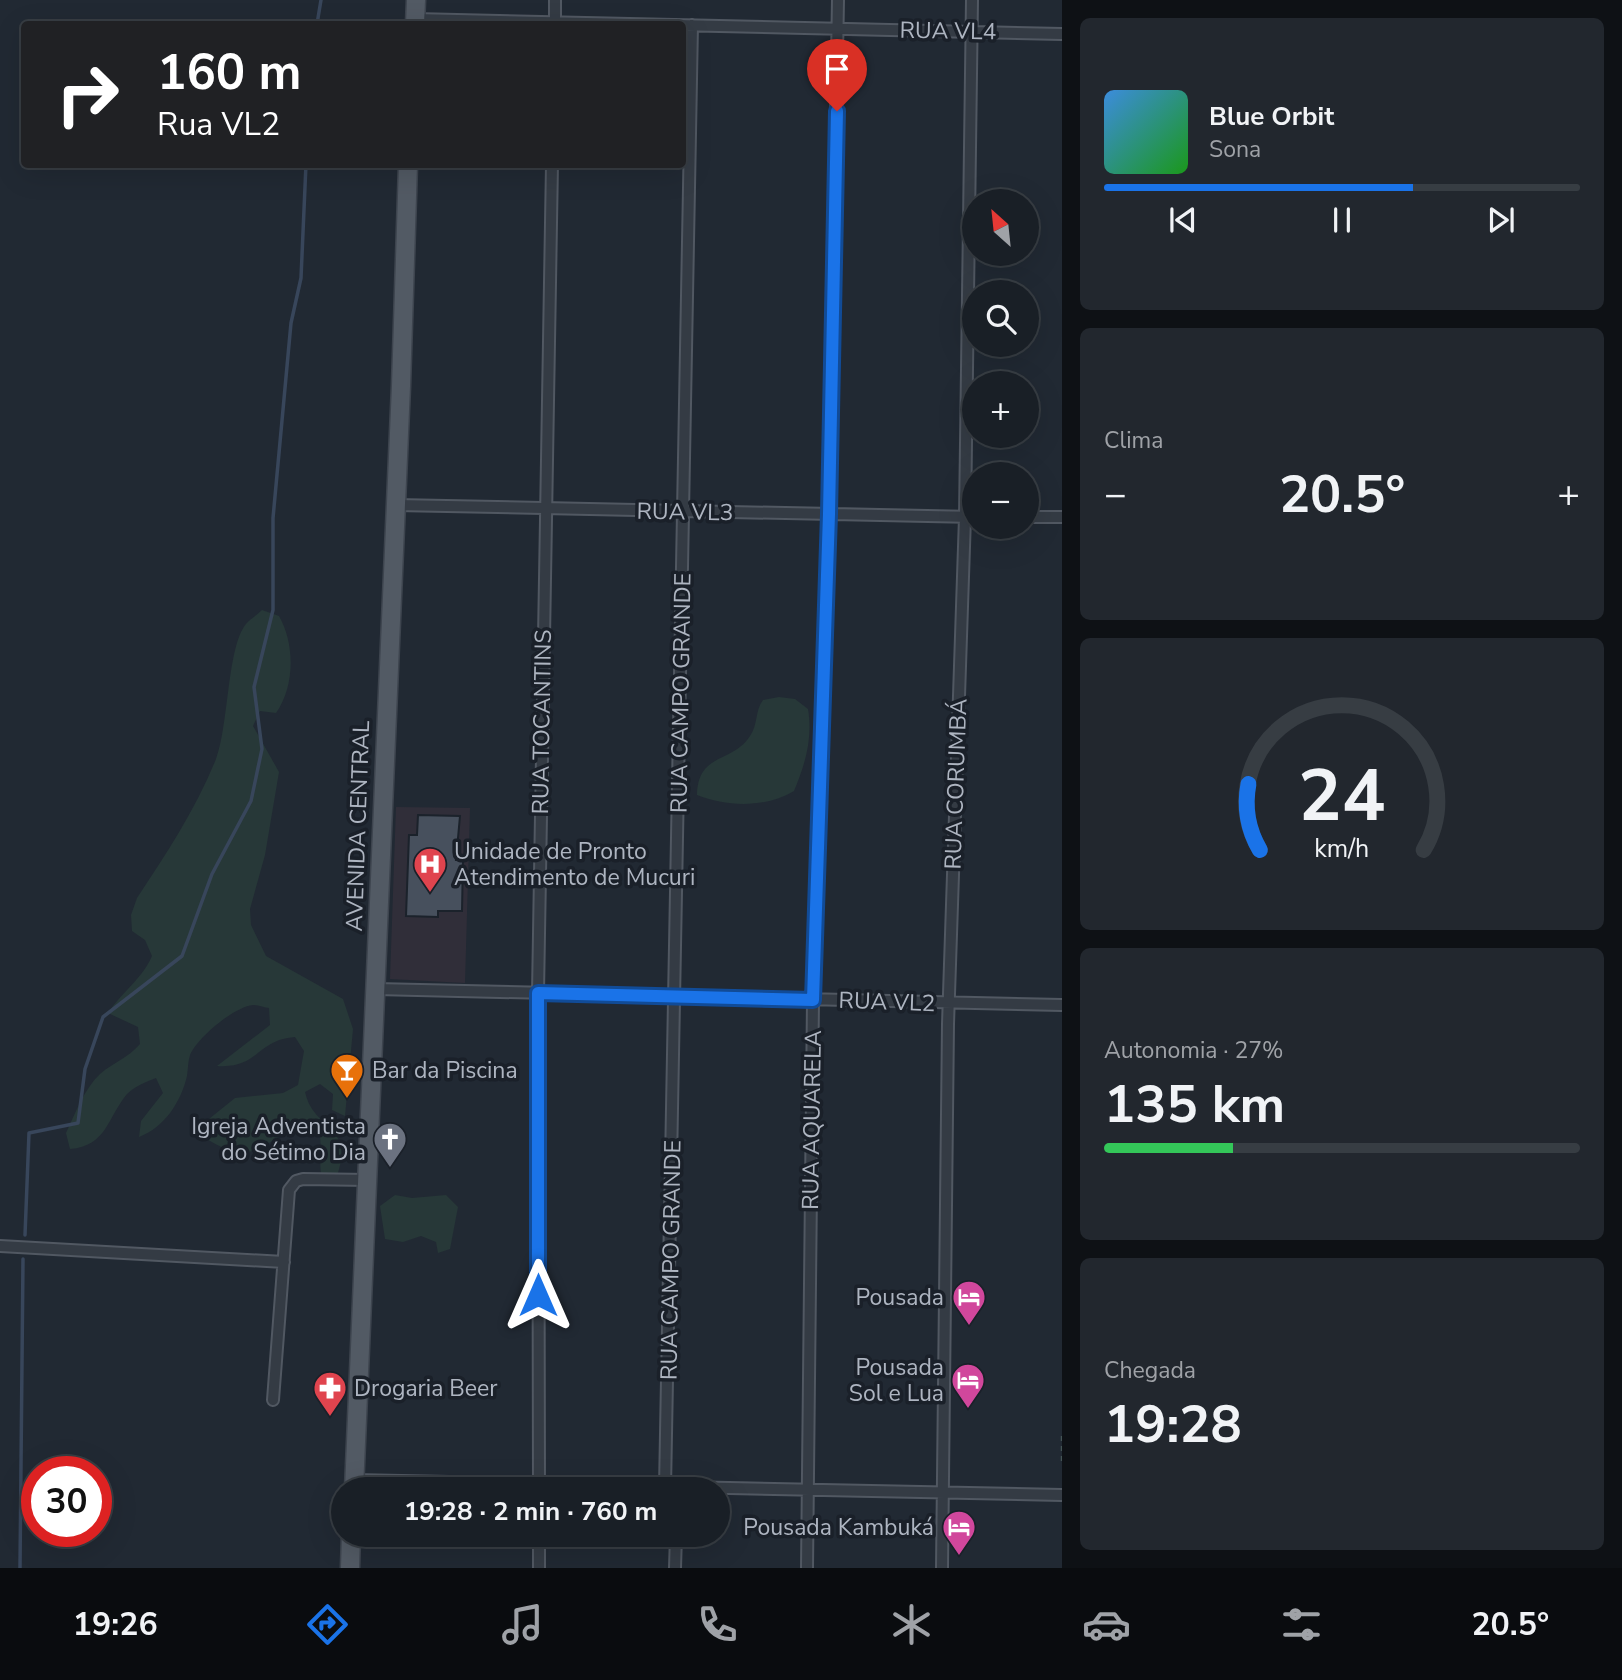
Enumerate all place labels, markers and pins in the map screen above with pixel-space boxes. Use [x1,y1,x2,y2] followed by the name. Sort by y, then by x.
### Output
[807,39,867,111] pin
[454,836,695,893] place label: Unidade de Pronto Atendimento de Mucuri
[411,845,449,894] hospital icon: Unidade de Pronto Atendimento de Mucuri
[328,1051,366,1100] bar icon: Bar da Piscina
[372,1055,518,1086] place label: Bar da Piscina
[191,1111,366,1168] place label: Igreja Adventista do Sétimo Dia
[371,1120,409,1169] church icon: Igreja Adventista do Sétimo Dia
[950,1278,988,1327] hotel icon: Pousada
[855,1282,944,1313] place label: Pousada
[849,1352,944,1409] place label: Pousada Sol e Lua
[949,1361,987,1410] hotel icon: Pousada Sol e Lua
[311,1369,349,1418] pharmacy icon: Drogaria Beer
[354,1373,498,1404] place label: Drogaria Beer
[940,1508,978,1557] hotel icon: Pousada Kambuká
[743,1512,934,1543] place label: Pousada Kambuká

